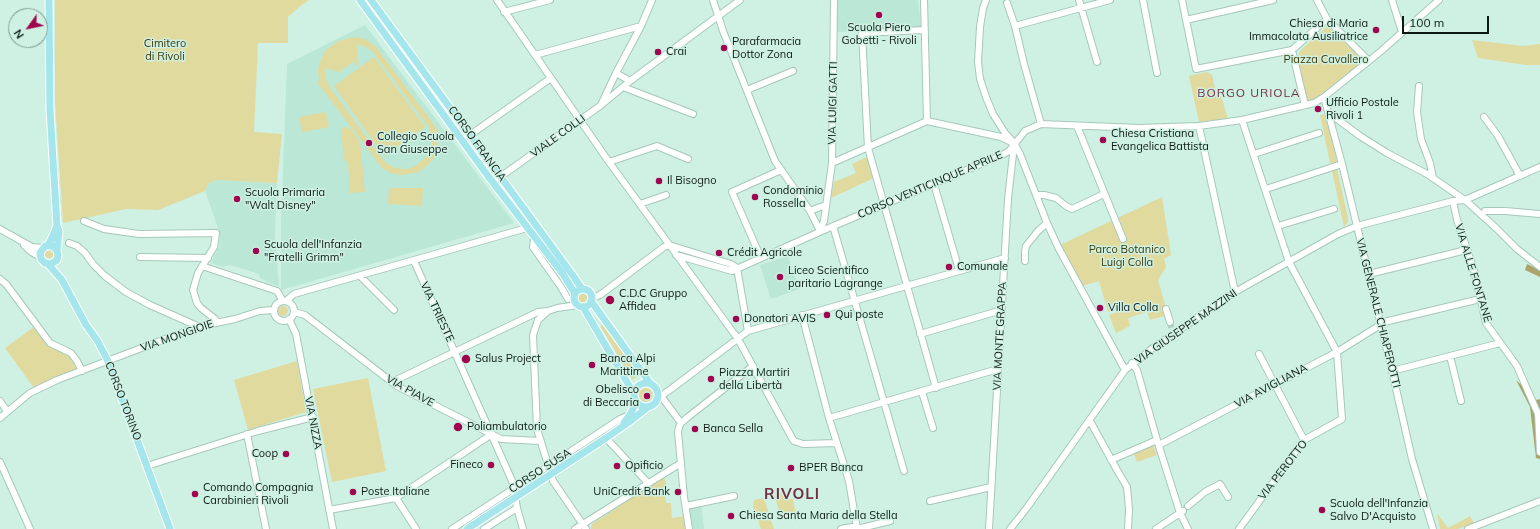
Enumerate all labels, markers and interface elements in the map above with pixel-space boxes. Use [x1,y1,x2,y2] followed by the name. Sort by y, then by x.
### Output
[8,8,48,48] north arrow
[1404,8,1491,34] scale bar
[874,10,884,20] marker: Scuola Piero Gobetti - Rivoli
[1409,15,1444,30] text: 100 m
[1249,17,1368,43] place label: Chiesa di Maria Immacolata Ausiliatrice
[841,21,917,47] place label: Scuola Piero Gobetti - Rivoli
[1371,25,1381,35] marker: Chiesa di Maria Immacolata Ausiliatrice
[11,27,27,41] text: N
[732,35,801,61] place label: Parafarmacia Dottor Zona
[144,37,186,63] park label: Cimitero di Rivoli
[719,43,729,53] marker: Parafarmacia Dottor Zona
[666,45,687,59] place label: Crai
[653,47,663,57] marker: Crai
[1284,53,1368,67] park label: Piazza Cavallero
[826,61,840,145] street label: VIA LUIGI GATTI
[1197,86,1301,100] district label: BORGO URIOLA
[1326,96,1399,122] place label: Ufficio Postale Rivoli 1
[445,104,509,184] street label: CORSO FRANCIA
[1313,104,1323,114] marker: Ufficio Postale Rivoli 1
[528,112,588,160] street label: VIALE COLLI
[1111,127,1209,153] place label: Chiesa Cristiana Evangelica Battista
[377,130,454,156] place label: Collegio Scuola San Giuseppe
[1098,135,1108,145] marker: Chiesa Cristiana Evangelica Battista
[364,138,374,148] marker: Collegio Scuola San Giuseppe
[856,148,1004,222] street label: CORSO VENTICINQUE APRILE
[667,174,717,188] place label: Il Bisogno
[654,176,664,186] marker: Il Bisogno
[763,184,823,210] place label: Condominio Rossella
[245,186,325,212] place label: Scuola Primaria "Walt Disney"
[750,192,760,202] marker: Condominio Rossella
[232,194,242,204] marker: Scuola Primaria "Walt Disney"
[1452,222,1494,324] street label: VIA ALLE FONTANE
[1353,237,1403,389] street label: VIA GENERALE CHIAPEROTTI
[264,238,362,264] place label: Scuola dell'Infanzia "Fratelli Grimm"
[1089,243,1165,269] park label: Parco Botanico Luigi Colla
[251,246,261,256] marker: Scuola dell'Infanzia "Fratelli Grimm"
[727,246,802,260] place label: Crédit Agricole
[714,248,724,258] marker: Crédit Agricole
[957,260,1008,274] place label: Comunale
[944,262,954,272] marker: Comunale
[788,264,883,290] place label: Liceo Scientifico paritario Lagrange
[775,272,785,282] marker: Liceo Scientifico paritario Lagrange
[417,280,457,344] street label: VIA TRIESTE
[991,281,1009,391] street label: VIA MONTE GRAPPA
[619,287,687,313] place label: C.D.C Gruppo Affidea
[1132,287,1240,367] street label: VIA GIUSEPPE MAZZINI
[604,294,616,306] marker: C.D.C Gruppo Affidea
[1108,301,1158,315] place label: Villa Colla
[1095,303,1105,313] marker: Villa Colla
[835,308,883,322] place label: Qui poste
[822,310,832,320] marker: Qui poste
[744,312,816,326] place label: Donatori AVIS
[731,314,741,324] marker: Donatori AVIS
[139,317,215,355] street label: VIA MONGIOIE
[475,352,541,366] place label: Salus Project
[600,352,655,378] place label: Banca Alpi Marittime
[460,353,472,365] marker: Salus Project
[102,360,144,442] street label: CORSO TORINO
[587,360,597,370] marker: Banca Alpi Marittime
[1232,361,1310,411] street label: VIA AVIGLIANA
[719,366,790,392] place label: Piazza Martiri della Libertà
[384,372,436,410] street label: VIA PIAVE
[706,374,716,384] marker: Piazza Martiri della Libertà
[583,383,639,409] place label: Obelisco di Beccaria
[642,391,652,401] marker: Obelisco di Beccaria
[301,395,325,451] street label: VIA NIZZA
[467,420,547,434] place label: Poliambulatorio
[452,421,464,433] marker: Poliambulatorio
[703,422,763,436] place label: Banca Sella
[690,424,700,434] marker: Banca Sella
[1256,438,1310,502] street label: VIA PEROTTO
[506,446,574,496] street label: CORSO SUSA
[252,447,278,461] place label: Coop
[281,449,291,459] marker: Coop
[450,458,483,472] place label: Fineco
[625,459,663,473] place label: Opificio
[486,460,496,470] marker: Fineco
[612,461,622,471] marker: Opificio
[799,461,863,475] place label: BPER Banca
[786,463,796,473] marker: BPER Banca
[203,481,313,507] place label: Comando Compagnia Carabinieri Rivoli
[361,485,430,499] place label: Poste Italiane
[593,485,670,499] place label: UniCredit Bank
[764,485,820,503] district label: RIVOLI
[348,487,358,497] marker: Poste Italiane
[673,487,683,497] marker: UniCredit Bank
[190,489,200,499] marker: Comando Compagnia Carabinieri Rivoli
[1330,497,1428,523] place label: Scuola dell'Infanzia Salvo D'Acquisto
[1317,505,1327,515] marker: Scuola dell'Infanzia Salvo D'Acquisto
[739,509,898,523] place label: Chiesa Santa Maria della Stella
[726,511,736,521] marker: Chiesa Santa Maria della Stella

